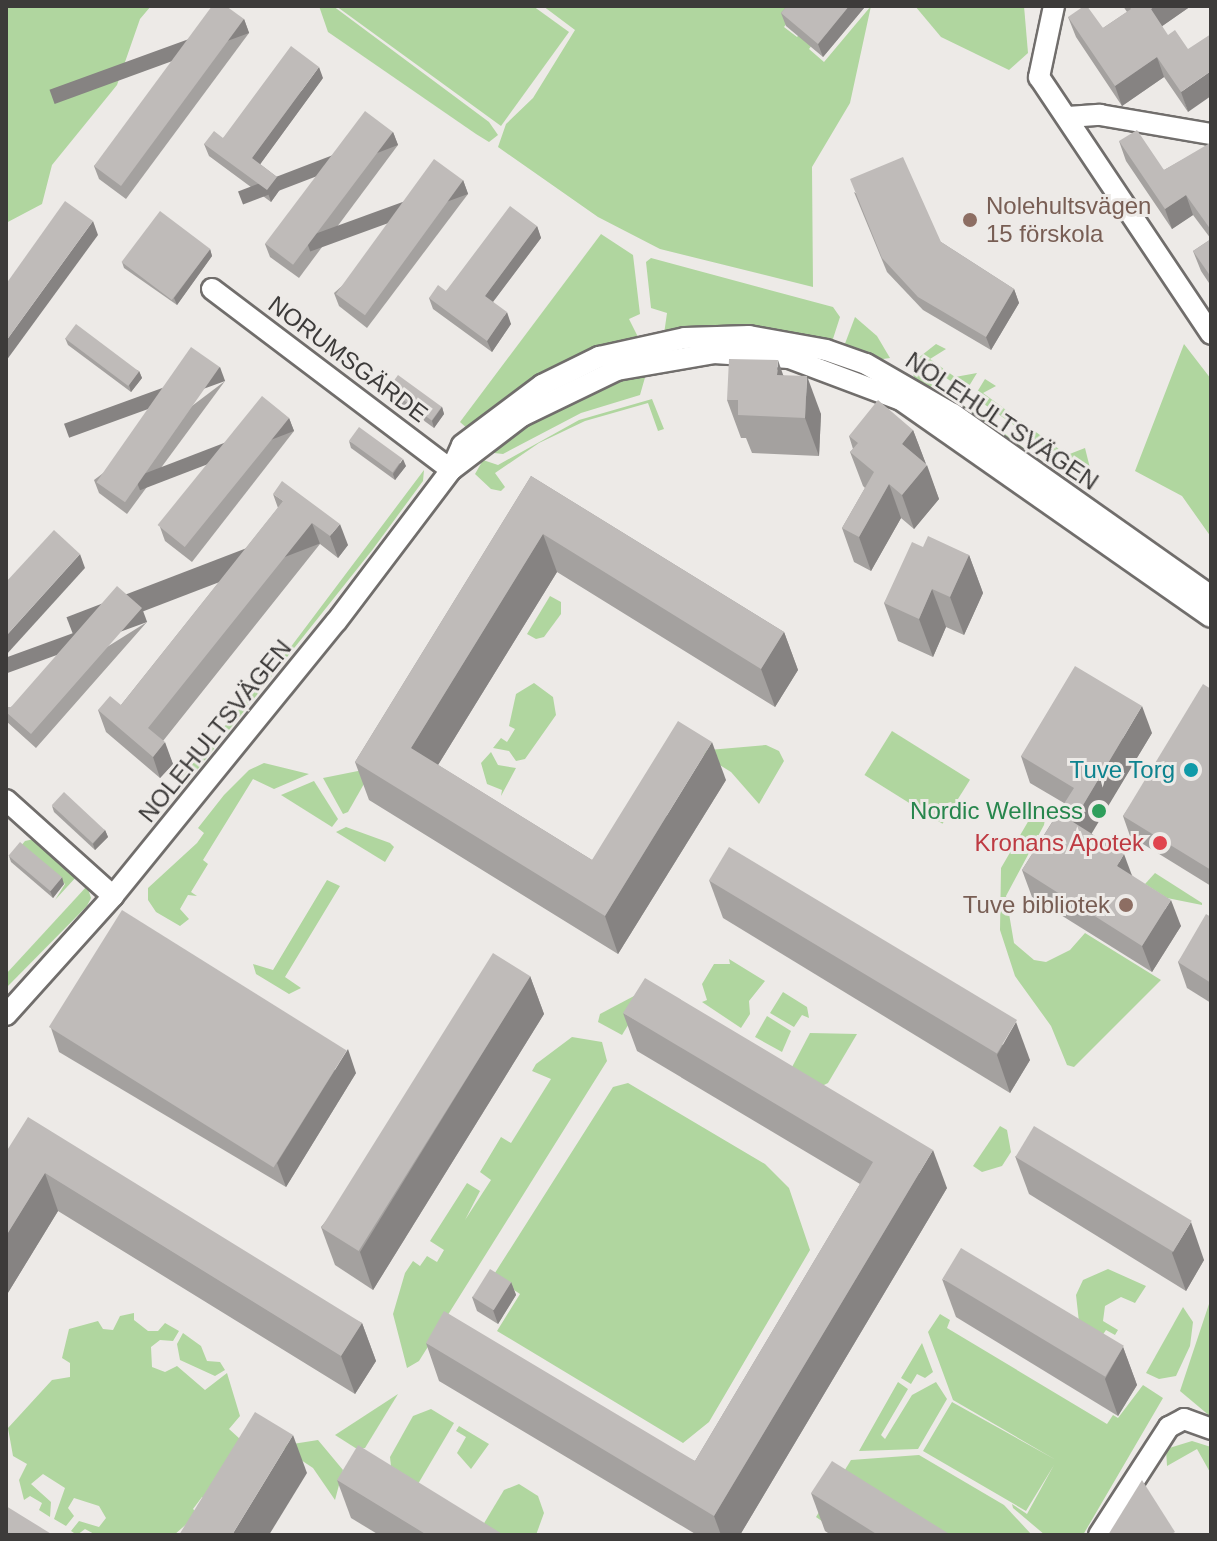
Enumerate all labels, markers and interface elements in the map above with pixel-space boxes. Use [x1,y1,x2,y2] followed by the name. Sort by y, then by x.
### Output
[986,192,1151,248] place label: Nolehultsvägen 15 förskola
[961,211,979,229] marker: Nolehultsvägen 15 förskola
[263,290,433,428] street label: NORUMSGÄRDE
[900,346,1104,496] street label: NOLEHULTSVÄGEN
[133,634,297,828] street label: NOLEHULTSVÄGEN
[1069,756,1175,784] place label: Tuve Torg
[1182,761,1200,779] marker: Tuve Torg
[910,797,1083,825] place label: Nordic Wellness
[1090,802,1108,820] marker: Nordic Wellness
[973,829,1144,857] place label: Kronans Apotek
[1151,834,1169,852] marker: Kronans Apotek
[963,891,1110,919] place label: Tuve bibliotek
[1117,896,1135,914] marker: Tuve bibliotek

